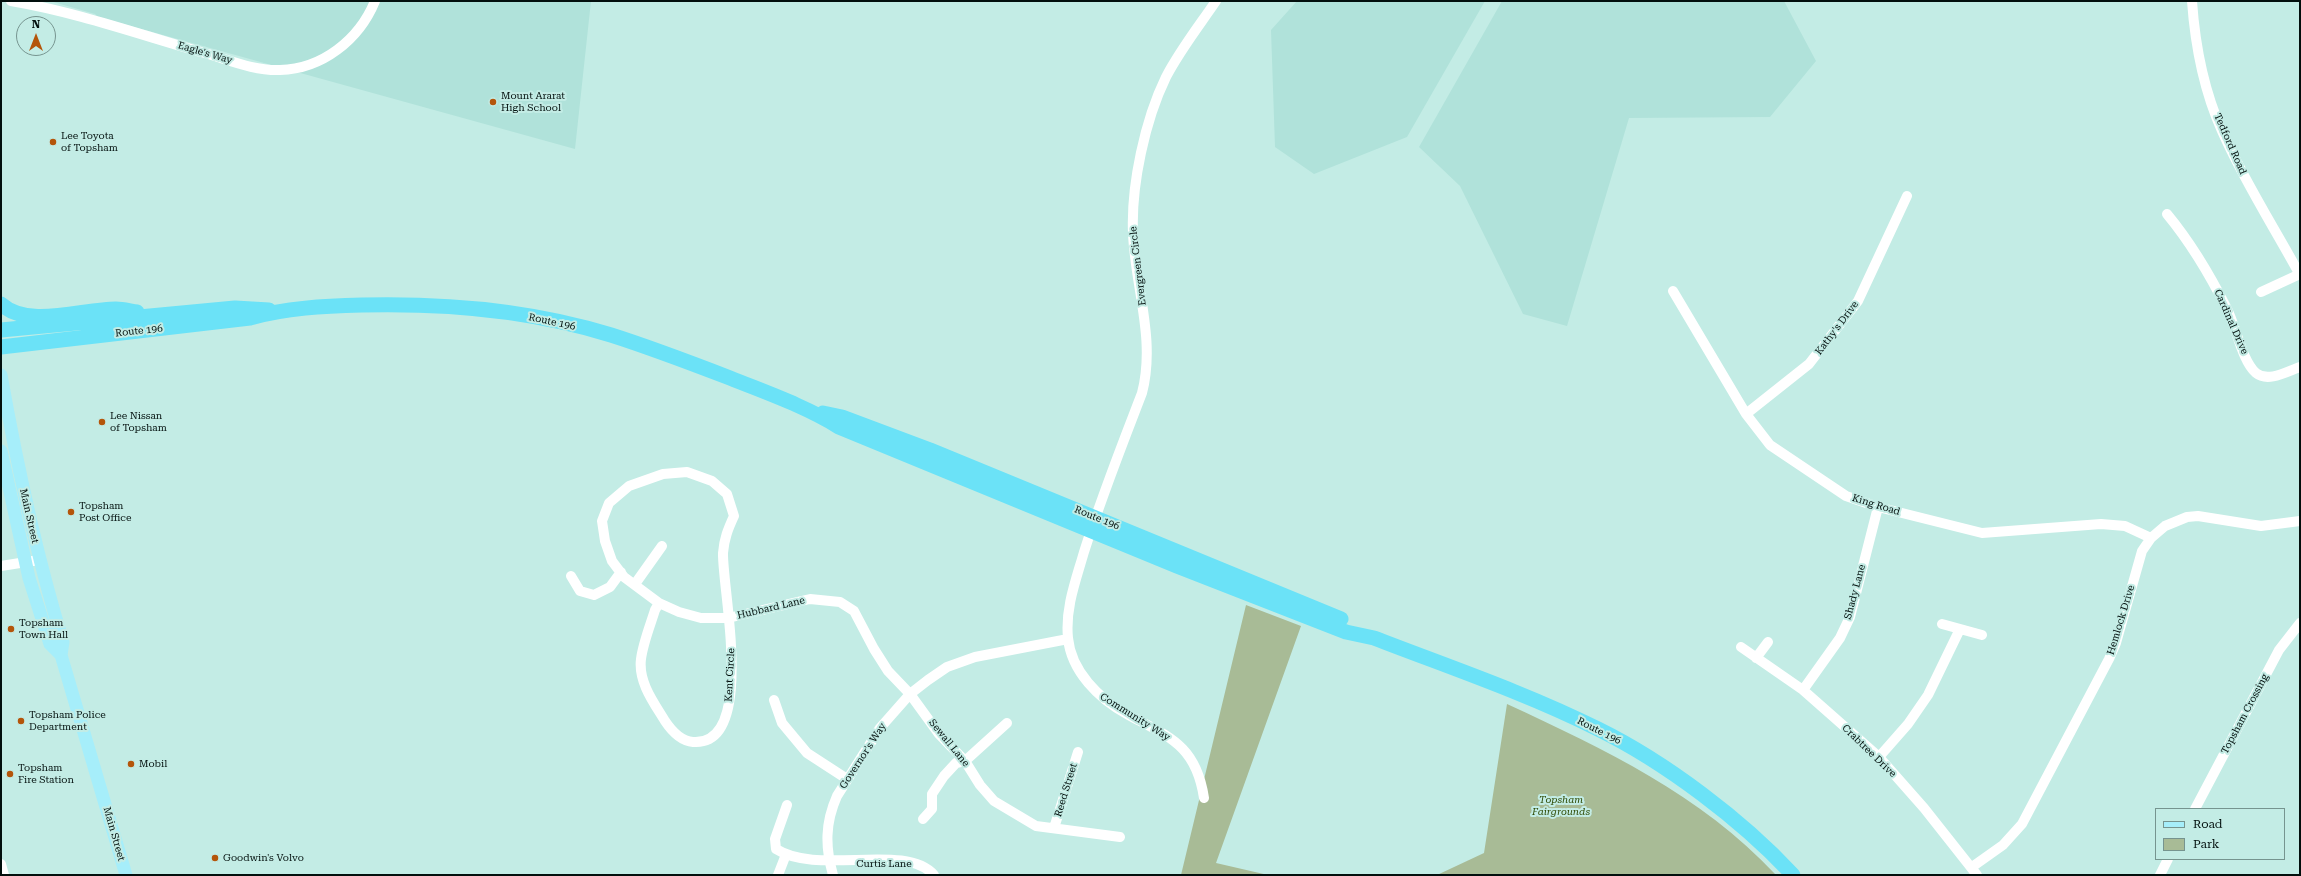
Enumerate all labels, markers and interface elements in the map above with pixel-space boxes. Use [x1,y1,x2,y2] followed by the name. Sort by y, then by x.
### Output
[16,16,56,56] north arrow
[32,18,40,31] text: N
[176,40,234,66] street label: Eagle's Way
[501,90,565,114] place label: Mount Ararat High School
[488,97,498,107] marker: Mount Ararat High School
[2211,112,2249,176] street label: Tedford Road
[61,130,118,154] place label: Lee Toyota of Topsham
[48,137,58,147] marker: Lee Toyota of Topsham
[1127,226,1149,306] street label: Evergreen Circle
[2211,288,2251,356] street label: Cardinal Drive
[1813,299,1861,357] street label: Kathy's Drive
[527,311,577,333] street label: Route 196
[115,323,163,339] street label: Route 196
[110,410,167,434] place label: Lee Nissan of Topsham
[97,417,107,427] marker: Lee Nissan of Topsham
[17,488,41,544] street label: Main Street
[1850,492,1902,518] street label: King Road
[79,500,131,524] place label: Topsham Post Office
[1073,504,1121,532] street label: Route 196
[66,507,76,517] marker: Topsham Post Office
[1842,563,1868,621] street label: Shady Lane
[2105,584,2137,656] street label: Hemlock Drive
[736,594,806,622] street label: Hubbard Lane
[19,617,68,640] place label: Topsham Town Hall
[6,624,16,634] marker: Topsham Town Hall
[723,648,737,702] street label: Kent Circle
[2219,672,2271,756] street label: Topsham Crossing
[1098,691,1172,743] street label: Community Way
[29,709,106,732] place label: Topsham Police Department
[1575,715,1623,747] street label: Route 196
[16,716,26,726] marker: Topsham Police Department
[926,717,972,769] street label: Sewall Lane
[837,721,889,791] street label: Governor's Way
[1839,722,1899,780] street label: Crabtree Drive
[139,758,167,770] place label: Mobil
[126,759,136,769] marker: Mobil
[18,762,74,786] place label: Topsham Fire Station
[1052,762,1080,818] street label: Reed Street
[5,769,15,779] marker: Topsham Fire Station
[1532,794,1590,818] park label: Topsham Fairgrounds
[101,806,127,862] street label: Main Street
[2155,808,2285,860] legend
[2193,817,2222,831] text: Road
[2193,837,2219,851] text: Park
[223,852,304,864] place label: Goodwin's Volvo
[210,853,220,863] marker: Goodwin's Volvo
[856,858,912,870] street label: Curtis Lane

